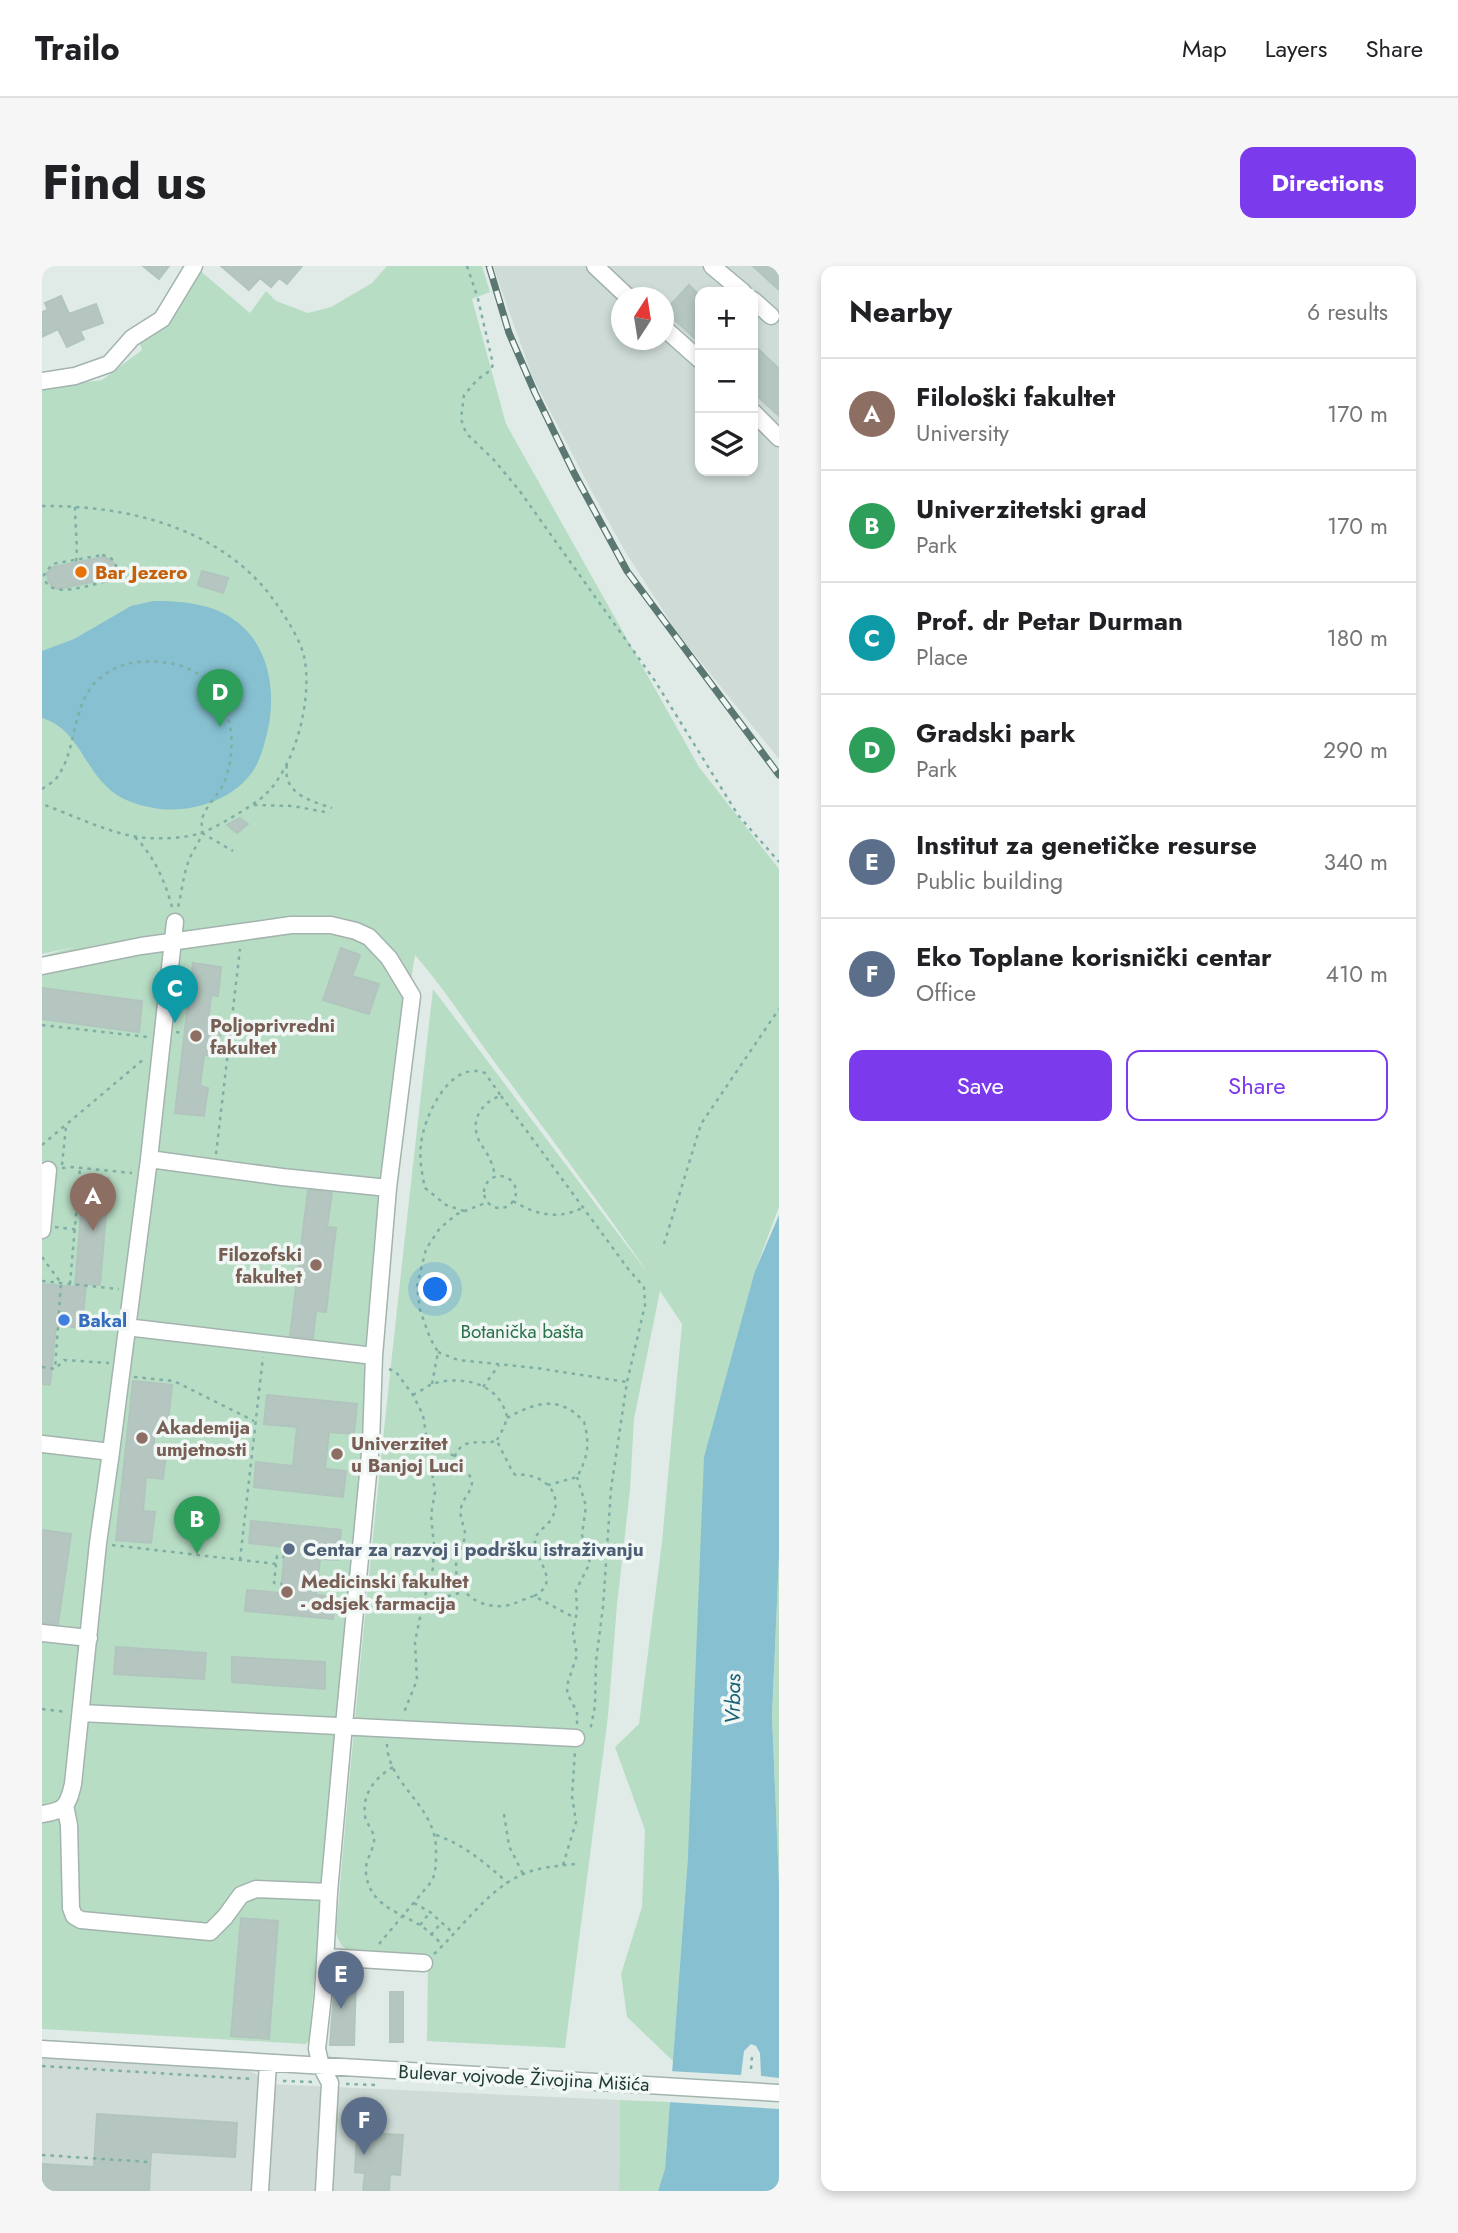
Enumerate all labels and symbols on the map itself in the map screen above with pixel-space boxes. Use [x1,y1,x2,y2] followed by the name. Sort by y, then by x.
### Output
[611,287,674,350] north arrow
[95,559,188,586] place label: Bar Jezero
[73,564,89,580] marker: Bar Jezero
[197,669,243,727] pin: D
[152,965,198,1023] pin: C
[210,1012,335,1061] place label: Poljoprivredni fakultet
[188,1028,204,1044] marker: Poljoprivredni fakultet
[70,1173,116,1231] pin: A
[218,1241,302,1290] place label: Filozofski fakultet
[308,1257,324,1273] marker: Filozofski fakultet
[418,1272,452,1306] your location
[78,1307,127,1334] place label: Bakal
[56,1312,72,1328] marker: Bakal
[460,1318,584,1345] park label: Botanička bašta
[155,1414,250,1463] place label: Akademija umjetnosti
[134,1430,150,1446] marker: Akademija umjetnosti
[351,1430,464,1479] place label: Univerzitet u Banjoj Luci
[329,1446,345,1462] marker: Univerzitet u Banjoj Luci
[174,1496,220,1554] pin: B
[303,1536,644,1563] place label: Centar za razvoj i podršku istraživanju
[281,1541,297,1557] marker: Centar za razvoj i podršku istraživanju
[301,1568,469,1617] place label: Medicinski fakultet - odsjek farmacija
[279,1584,295,1600] marker: Medicinski fakultet - odsjek farmacija
[718,1673,748,1724] water label: Vrbas
[318,1951,364,2009] pin: E
[398,2058,650,2098] street label: Bulevar vojvode Živojina Mišića
[341,2097,387,2155] pin: F

